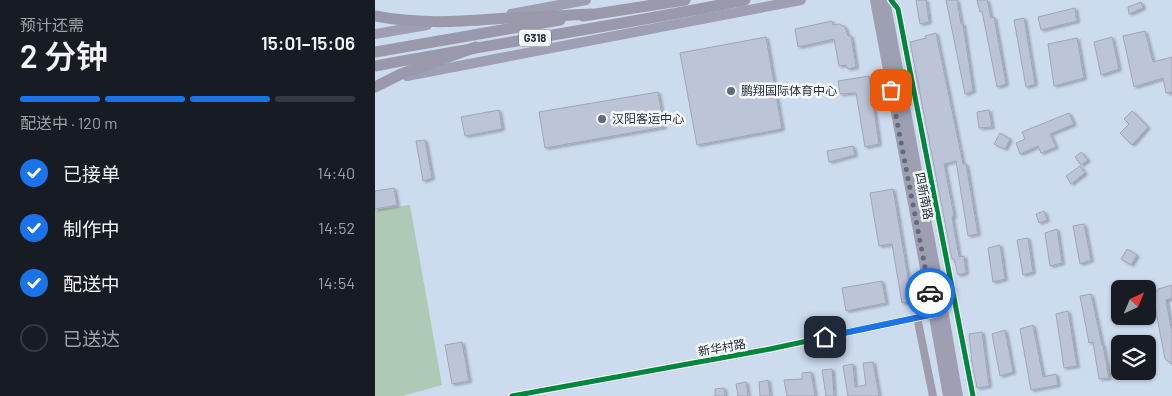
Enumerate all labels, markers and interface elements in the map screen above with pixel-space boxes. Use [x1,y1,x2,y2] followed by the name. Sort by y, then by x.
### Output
[20,15,84,34] text: 预计还需
[519,29,551,46] road number: G318
[261,31,355,54] text: 15:01–15:06
[20,36,108,74] text: 2 分钟
[870,69,912,111] pin
[877,76,905,104] icon: bag
[741,83,837,97] place label: 鹏翔国际体育中心
[725,85,737,97] marker: 鹏翔国际体育中心
[612,111,684,125] place label: 汉阳客运中心
[20,113,117,132] text: 配送中 · 120 m
[596,113,608,125] marker: 汉阳客运中心
[20,159,48,187] icon: check
[63,162,120,185] text: 已接单
[317,163,355,182] text: 14:40
[914,171,936,221] street label: 四新南路
[20,214,48,242] icon: check
[63,217,120,240] text: 制作中
[318,218,355,237] text: 14:52
[905,268,955,318] courier
[20,269,48,297] icon: check
[63,272,120,295] text: 配送中
[318,273,355,292] text: 14:54
[916,279,944,307] icon: car
[1111,280,1156,325] north arrow
[1111,280,1156,380] map controls
[804,316,846,358] pin
[811,323,839,351] icon: home
[63,327,120,350] text: 已送达
[1111,335,1156,380] button: layers
[697,336,747,358] street label: 新华村路

